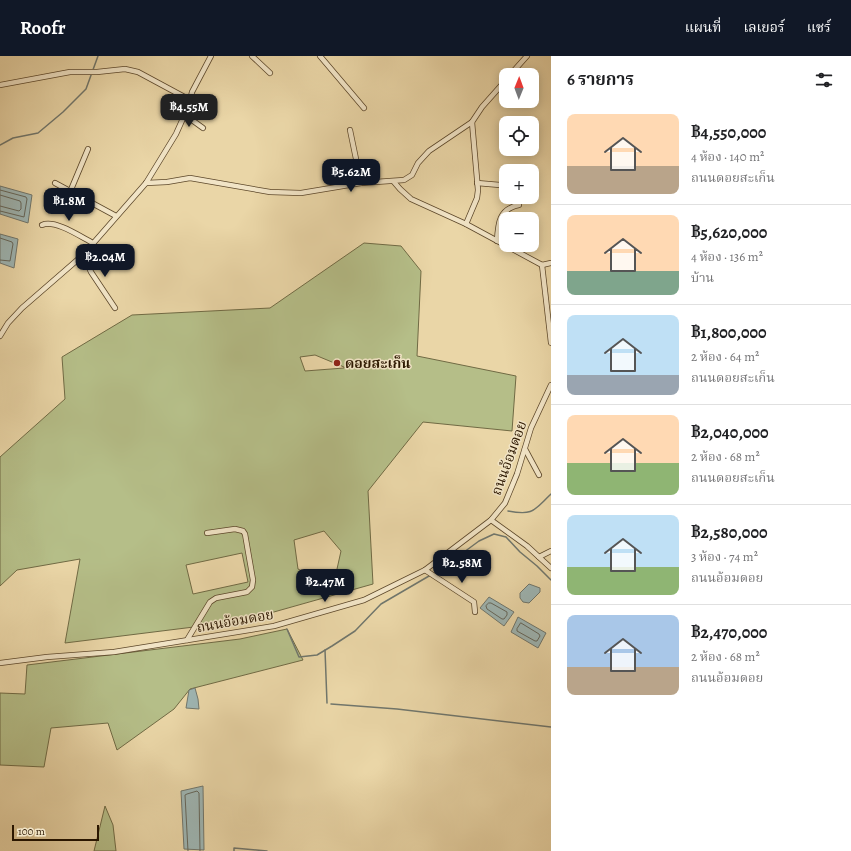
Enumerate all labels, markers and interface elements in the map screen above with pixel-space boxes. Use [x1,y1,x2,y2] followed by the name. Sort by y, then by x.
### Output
[20,15,66,41] text: Roofr
[685,18,721,37] text: แผนที่
[743,18,785,37] text: เลเยอร์
[807,18,831,37] text: แชร์
[499,68,539,108] north arrow
[499,68,539,252] map controls
[567,68,634,91] text: 6 รายการ
[813,69,835,91] icon: filters
[156,94,222,128] pin: ฿4.55M
[170,98,209,115] text: ฿4.55M
[499,116,539,156] button: locate
[691,121,766,144] text: ฿4,550,000
[599,130,647,178] icon: home
[691,148,764,165] text: 4 ห้อง · 140 m²
[318,159,384,193] pin: ฿5.62M
[331,163,371,180] text: ฿5.62M
[499,164,539,204] button: +
[691,169,775,186] text: ถนนดอยสะเก็น
[41,188,97,222] pin: ฿1.8M
[53,192,85,209] text: ฿1.8M
[499,212,539,252] button: −
[691,221,767,244] text: ฿5,620,000
[599,231,647,279] icon: home
[72,244,138,278] pin: ฿2.04M
[85,248,125,265] text: ฿2.04M
[691,248,763,265] text: 4 ห้อง · 136 m²
[691,269,714,286] text: บ้าน
[691,321,767,344] text: ฿1,800,000
[599,331,647,379] icon: home
[691,348,759,365] text: 2 ห้อง · 64 m²
[345,354,411,373] place label: ดอยสะเก็น
[332,358,342,368] marker: ดอยสะเก็น
[691,369,775,386] text: ถนนดอยสะเก็น
[487,418,531,498] street label: ถนนอ้อมดอย
[691,421,769,444] text: ฿2,040,000
[599,431,647,479] icon: home
[691,448,760,465] text: 2 ห้อง · 68 m²
[691,469,775,486] text: ถนนดอยสะเก็น
[691,521,767,544] text: ฿2,580,000
[599,531,647,579] icon: home
[691,548,758,565] text: 3 ห้อง · 74 m²
[429,550,495,584] pin: ฿2.58M
[442,554,482,571] text: ฿2.58M
[292,569,358,603] pin: ฿2.47M
[691,569,763,586] text: ถนนอ้อมดอย
[305,573,345,590] text: ฿2.47M
[195,605,275,637] street label: ถนนอ้อมดอย
[691,621,767,644] text: ฿2,470,000
[599,631,647,679] icon: home
[691,648,760,665] text: 2 ห้อง · 68 m²
[691,669,763,686] text: ถนนอ้อมดอย
[12,823,99,842] scale bar
[18,824,45,839] text: 100 m

